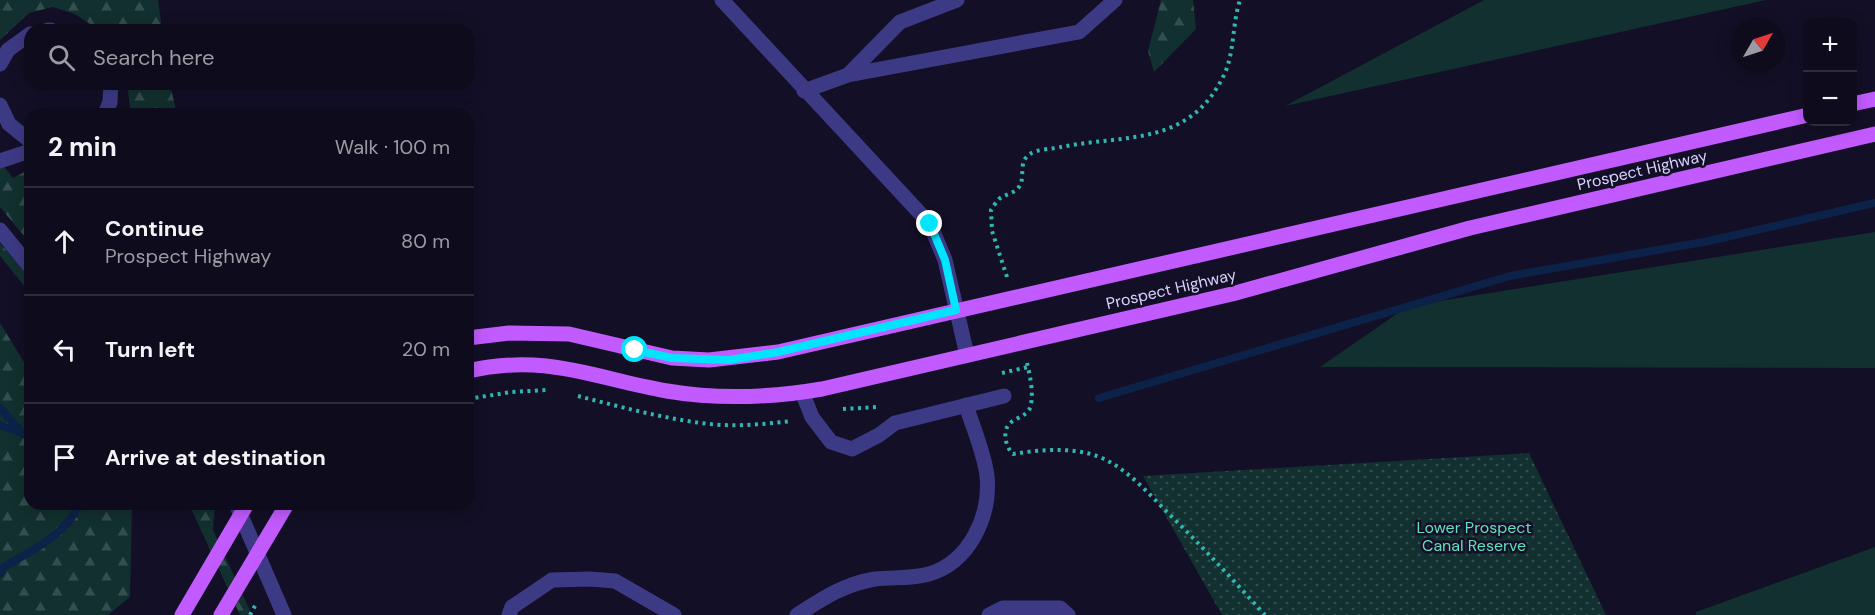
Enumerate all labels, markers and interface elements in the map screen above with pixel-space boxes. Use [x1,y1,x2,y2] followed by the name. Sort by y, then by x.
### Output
[1731,18,1785,72] north arrow
[1803,18,1857,126] map controls
[1803,18,1857,72] button: +
[24,24,474,90] search box
[45,41,78,74] icon: search
[93,43,214,72] text: Search here
[1803,72,1857,126] button: −
[48,130,117,164] text: 2 min
[335,134,450,160] text: Walk · 100 m
[1575,145,1709,195] street label: Prospect Highway
[916,210,942,236] route end
[105,214,204,243] text: Continue
[48,225,81,258] icon: ahead
[401,228,450,254] text: 80 m
[105,243,271,269] text: Prospect Highway
[1104,264,1238,314] street label: Prospect Highway
[48,333,81,366] icon: left
[105,335,195,364] text: Turn left
[402,336,450,362] text: 20 m
[621,336,647,362] route start
[48,441,81,474] icon: arrive
[105,443,326,472] text: Arrive at destination
[1416,517,1532,556] park label: Lower Prospect Canal Reserve

